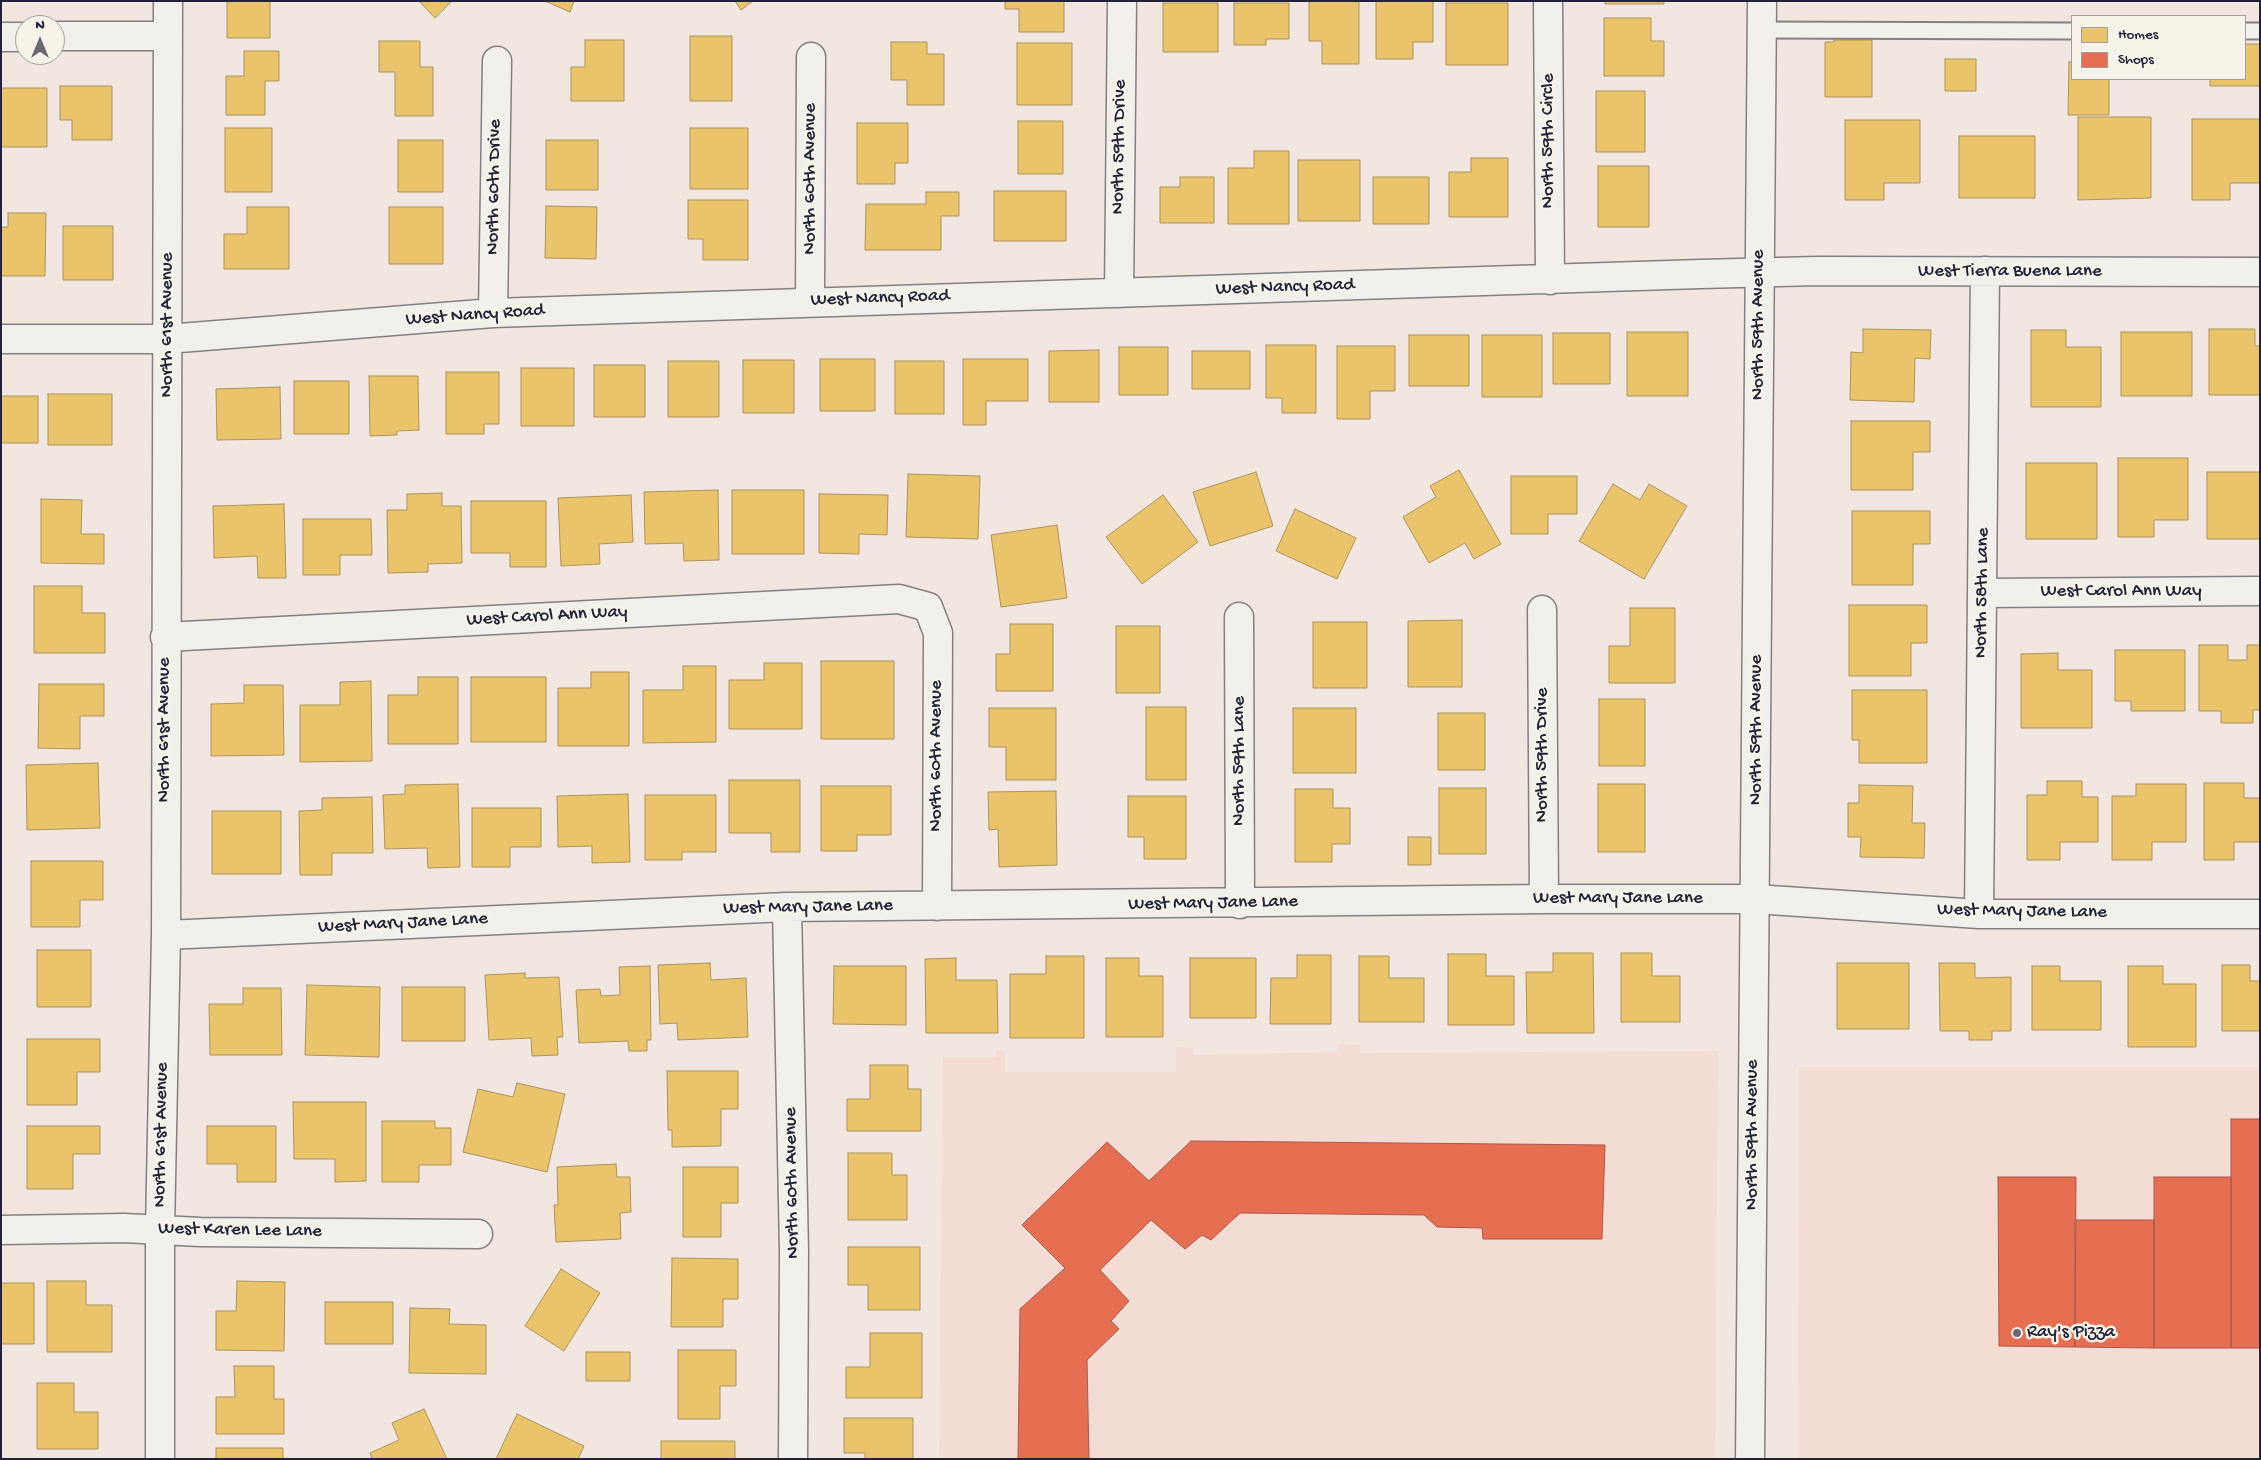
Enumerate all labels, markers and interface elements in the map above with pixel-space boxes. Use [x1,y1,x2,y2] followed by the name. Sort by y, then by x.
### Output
[15,15,65,65] north arrow
[2071,15,2246,80] legend
[35,17,45,34] text: N
[2118,26,2158,44] text: Homes
[2118,51,2154,69] text: Shops
[1538,73,1560,209] street label: North 59th Circle
[1107,79,1133,215] street label: North 59th Drive
[800,103,822,255] street label: North 60th Avenue
[482,119,508,255] street label: North 60th Drive
[1748,250,1770,400] street label: North 59th Avenue
[157,252,179,398] street label: North 61st Avenue
[1918,261,2102,283] street label: West Tierra Buena Lane
[1215,274,1355,302] street label: West Nancy Road
[810,285,950,313] street label: West Nancy Road
[405,300,545,332] street label: West Nancy Road
[1970,527,1996,659] street label: North 58th Lane
[2040,581,2202,603] street label: West Carol Ann Way
[466,601,628,633] street label: West Carol Ann Way
[1746,655,1768,805] street label: North 59th Avenue
[154,657,176,803] street label: North 61st Avenue
[926,680,948,832] street label: North 60th Avenue
[1532,688,1554,822] street label: North 59th Drive
[1229,696,1251,826] street label: North 59th Lane
[1533,888,1703,910] street label: West Mary Jane Lane
[1128,891,1298,917] street label: West Mary Jane Lane
[723,895,893,921] street label: West Mary Jane Lane
[1937,899,2107,925] street label: West Mary Jane Lane
[318,908,488,940] street label: West Mary Jane Lane
[1742,1060,1764,1210] street label: North 59th Avenue
[149,1062,175,1208] street label: North 61st Avenue
[780,1107,806,1259] street label: North 60th Avenue
[158,1218,322,1244] street label: West Karen Lee Lane
[2027,1322,2115,1344] place label: Ray's Pizza
[2011,1327,2023,1339] marker: Ray's Pizza

